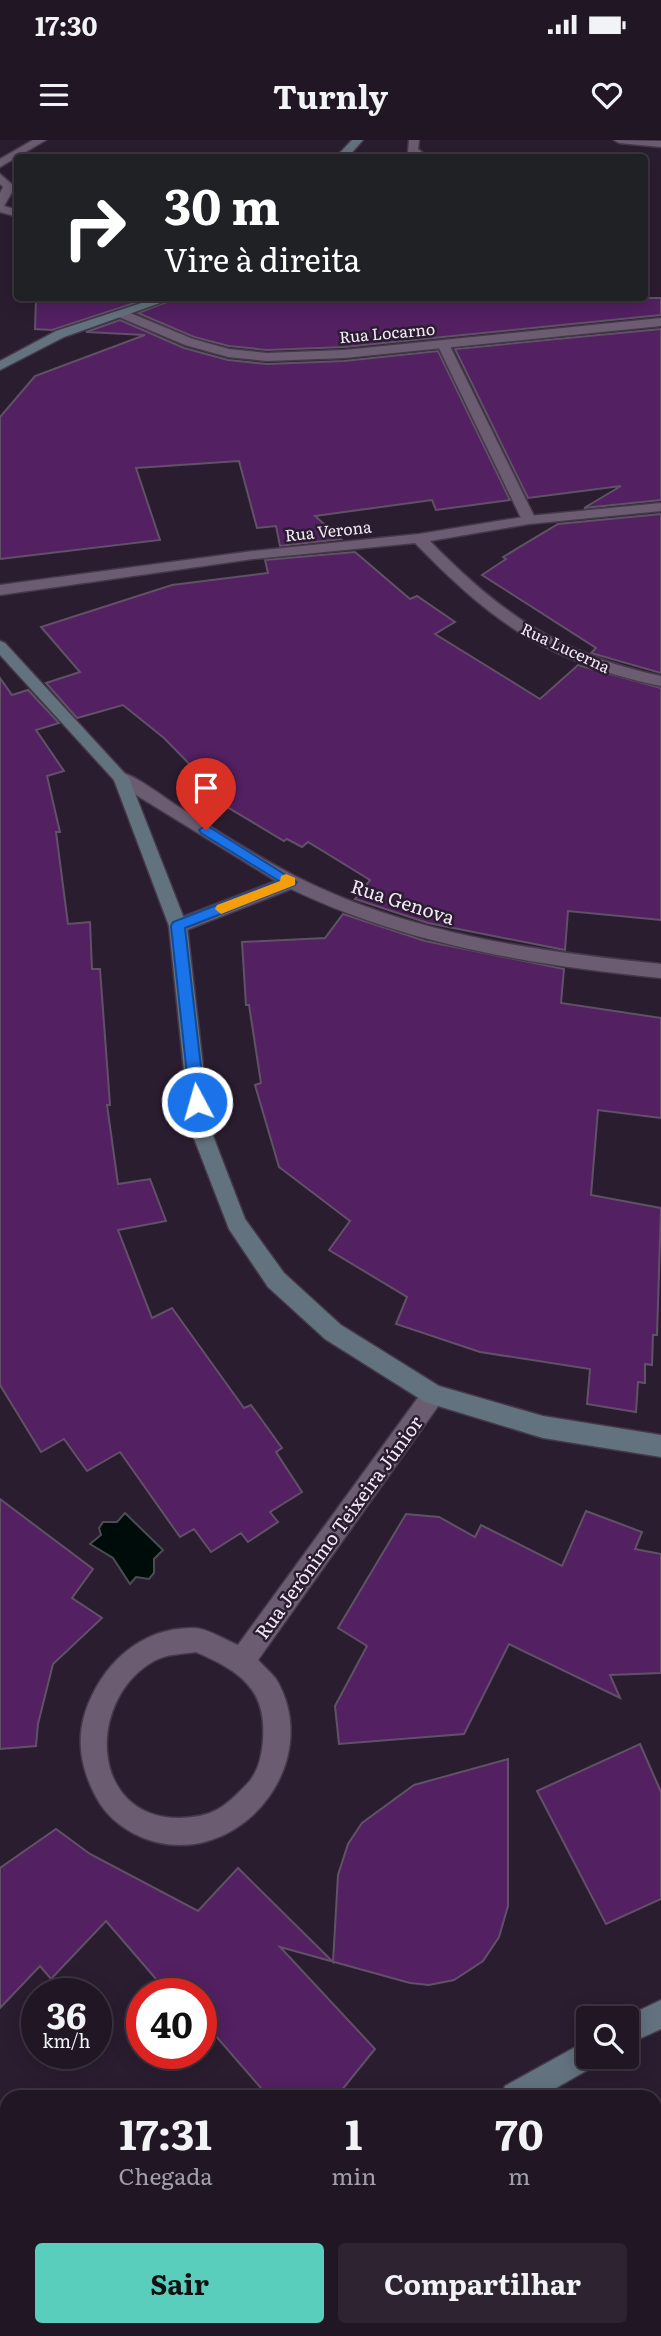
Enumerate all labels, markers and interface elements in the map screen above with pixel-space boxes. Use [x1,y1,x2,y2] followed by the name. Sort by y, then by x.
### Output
[35,5,98,44] text: 17:30
[273,71,388,119] text: Turnly
[35,76,73,114] icon: menu
[588,76,626,114] icon: heart
[164,167,280,240] text: 30 m
[49,182,140,273] icon: right
[164,234,361,282] text: Vire à direita
[338,316,436,348] street label: Rua Locarno
[283,513,373,546] street label: Rua Verona
[518,616,615,678] street label: Rua Lucerna
[176,758,236,830] pin
[187,769,225,807] icon: arrive
[348,871,459,931] street label: Rua Genova
[160,1065,234,1139] position arrow
[247,1410,429,1644] street label: Rua Jerônimo Teixeira Júnior
[126,1978,217,2069] speed limit sign: 40
[47,1988,86,2040] text: 36
[576,2006,639,2069] map controls
[576,2006,639,2069] button: search
[43,2027,90,2054] text: km/h
[119,2101,212,2163] text: 17:31
[345,2101,362,2163] text: 1
[495,2101,544,2163] text: 70
[118,2158,213,2192] text: Chegada
[331,2158,376,2192] text: min
[508,2158,530,2192] text: m
[35,2243,324,2323] button: Sair
[338,2243,627,2323] button: Compartilhar

